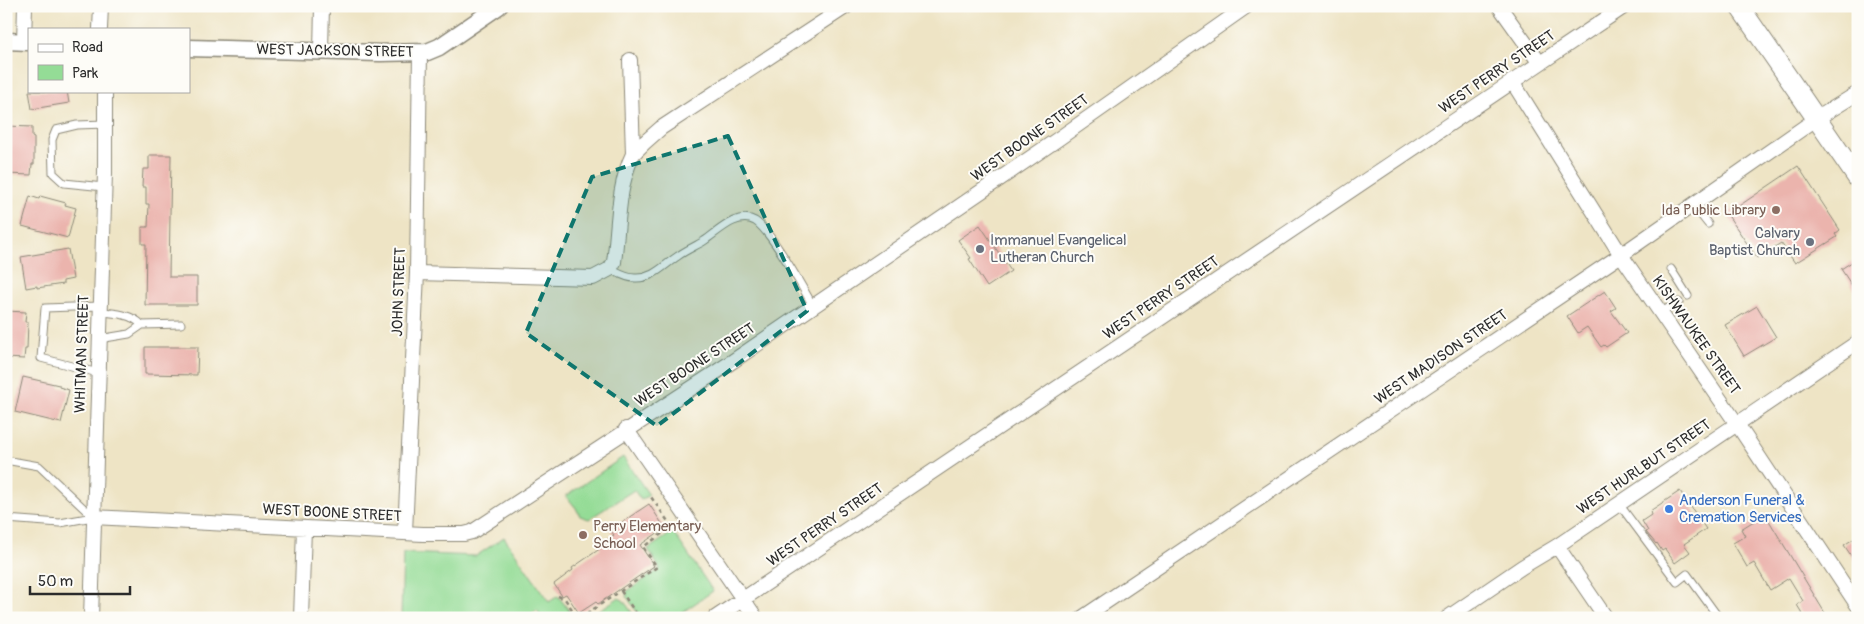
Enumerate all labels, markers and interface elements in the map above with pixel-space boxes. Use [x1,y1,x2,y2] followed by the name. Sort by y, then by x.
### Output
[1435,26,1559,118] street label: WEST PERRY STREET
[28,28,190,92] legend
[72,38,103,57] text: Road
[256,40,414,62] street label: WEST JACKSON STREET
[72,64,99,83] text: Park
[967,90,1093,186] street label: WEST BOONE STREET
[1661,201,1767,220] place label: Ida Public Library
[1770,204,1782,216] marker: Ida Public Library
[1709,224,1801,260] place label: Calvary Baptist Church
[990,231,1127,267] place label: Immanuel Evangelical Lutheran Church
[1804,236,1816,248] marker: Calvary Baptist Church
[974,243,986,255] marker: Immanuel Evangelical Lutheran Church
[388,247,410,337] street label: JOHN STREET
[1099,252,1223,344] street label: WEST PERRY STREET
[1648,272,1744,398] street label: KISHWAUKEE STREET
[70,294,94,414] street label: WHITMAN STREET
[1371,305,1511,409] street label: WEST MADISON STREET
[631,319,759,411] street label: WEST BOONE STREET
[1574,415,1714,519] street label: WEST HURLBUT STREET
[763,479,887,571] street label: WEST PERRY STREET
[1679,491,1805,527] place label: Anderson Funeral & Cremation Services
[262,500,402,526] street label: WEST BOONE STREET
[1663,503,1675,515] marker: Anderson Funeral & Cremation Services
[593,517,702,553] place label: Perry Elementary School
[577,529,589,541] marker: Perry Elementary School
[30,564,130,596] scale bar
[38,572,73,591] text: 50 m

